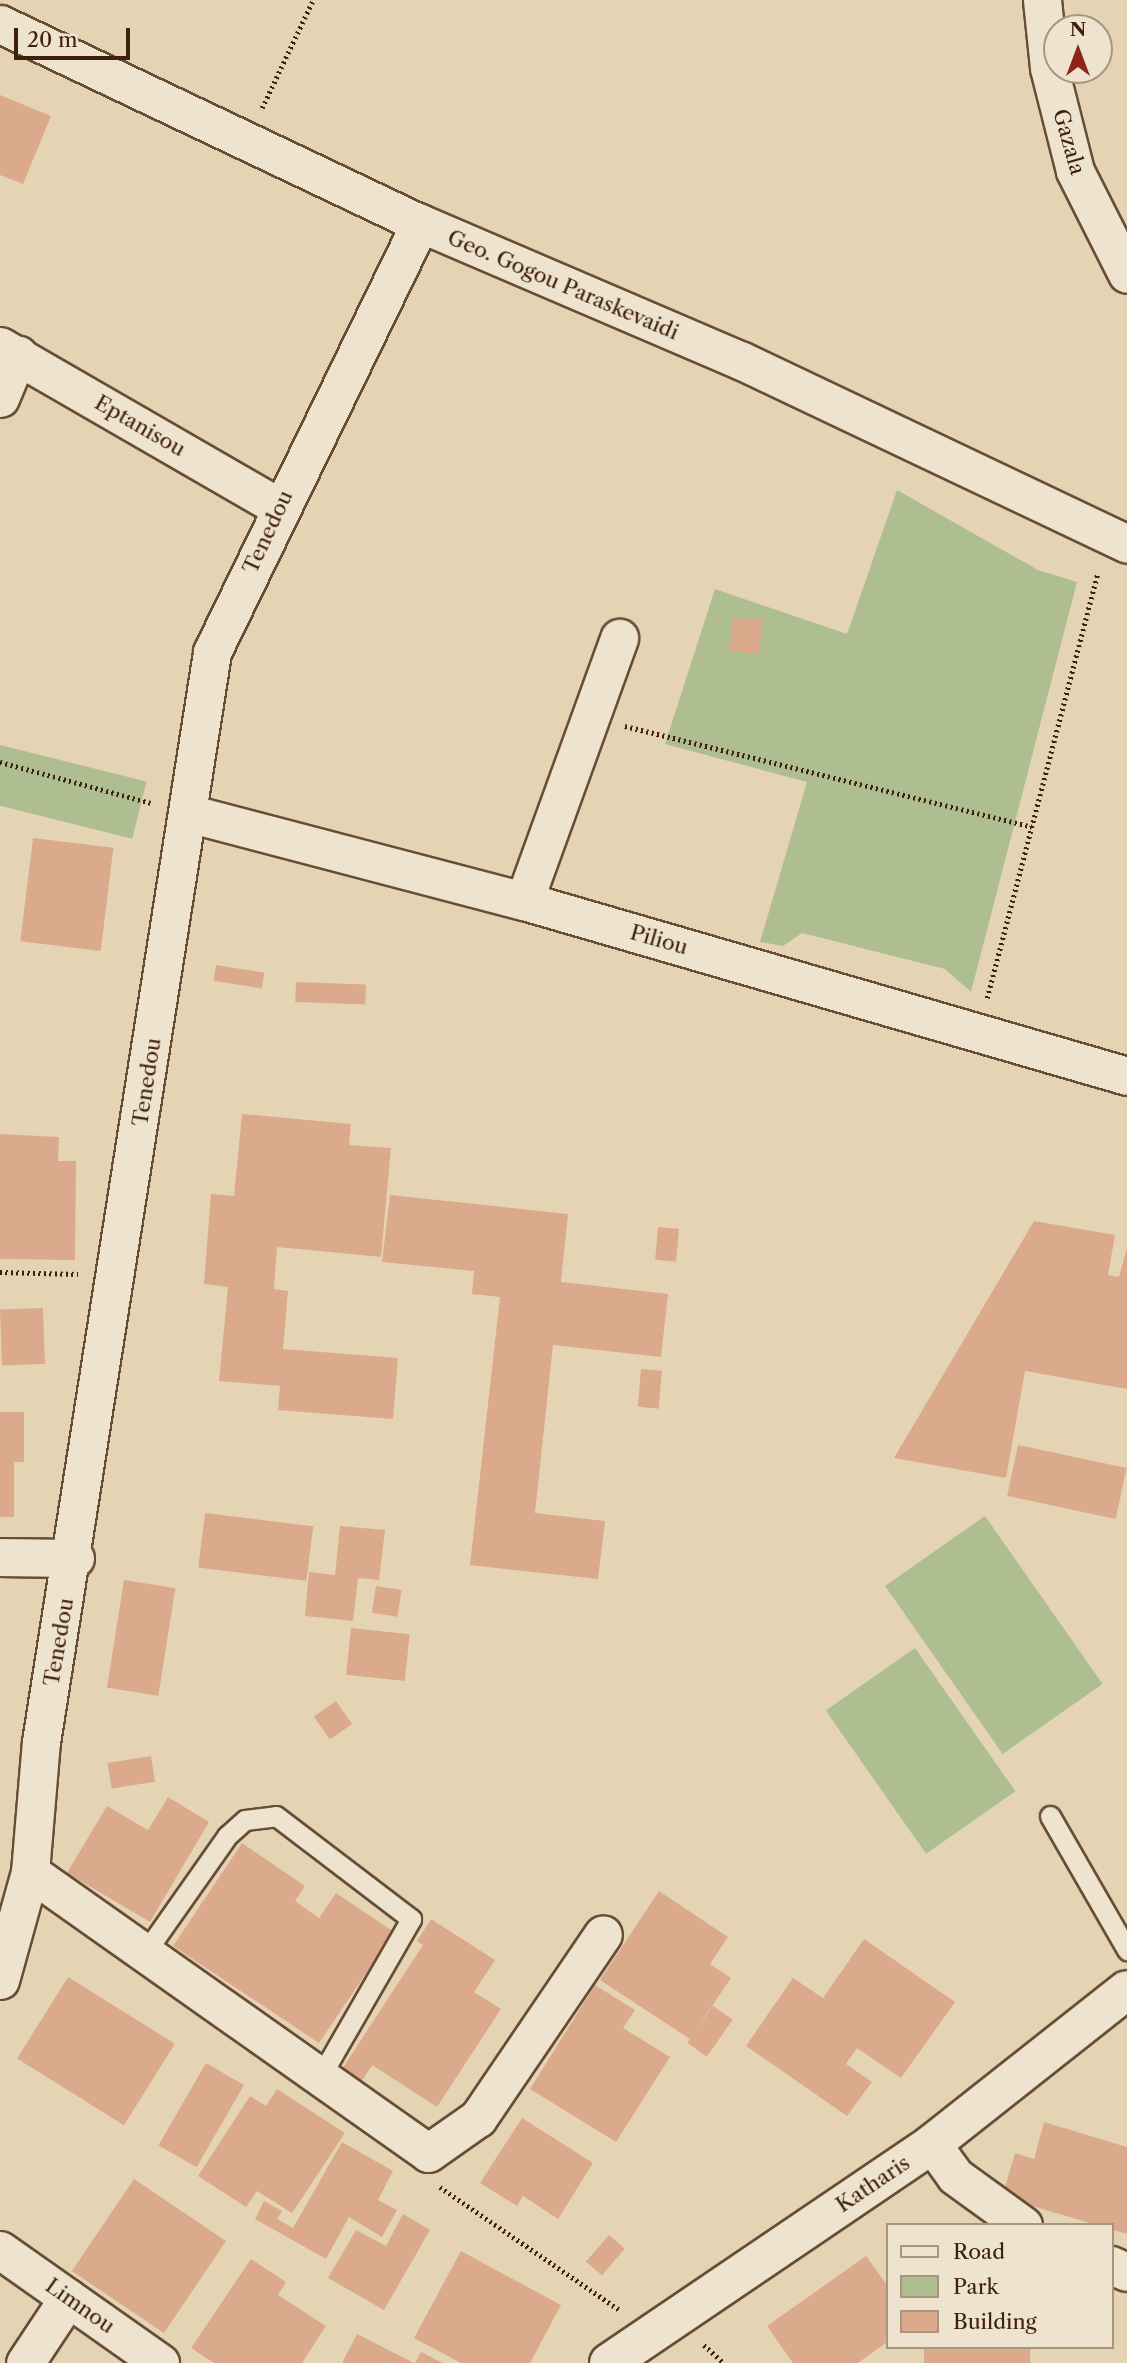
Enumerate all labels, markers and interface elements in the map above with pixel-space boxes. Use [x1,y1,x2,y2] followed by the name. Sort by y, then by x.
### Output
[18,14,133,58] scale bar
[1043,14,1113,84] north arrow
[1070,18,1086,41] text: N
[27,27,78,52] text: 20 m
[1048,106,1090,178] street label: Gazala
[444,225,682,345] street label: Geo. Gogou Paraskevaidi
[90,390,190,462] street label: Eptanisou
[238,486,298,578] street label: Tenedou
[627,920,691,960] street label: Piliou
[128,1036,166,1128] street label: Tenedou
[39,1596,79,1688] street label: Tenedou
[831,2150,915,2218] street label: Katharis
[886,2223,1113,2349] legend
[953,2239,1005,2264] text: Road
[41,2273,119,2339] street label: Limnou
[953,2274,999,2299] text: Park
[953,2309,1037,2334] text: Building

